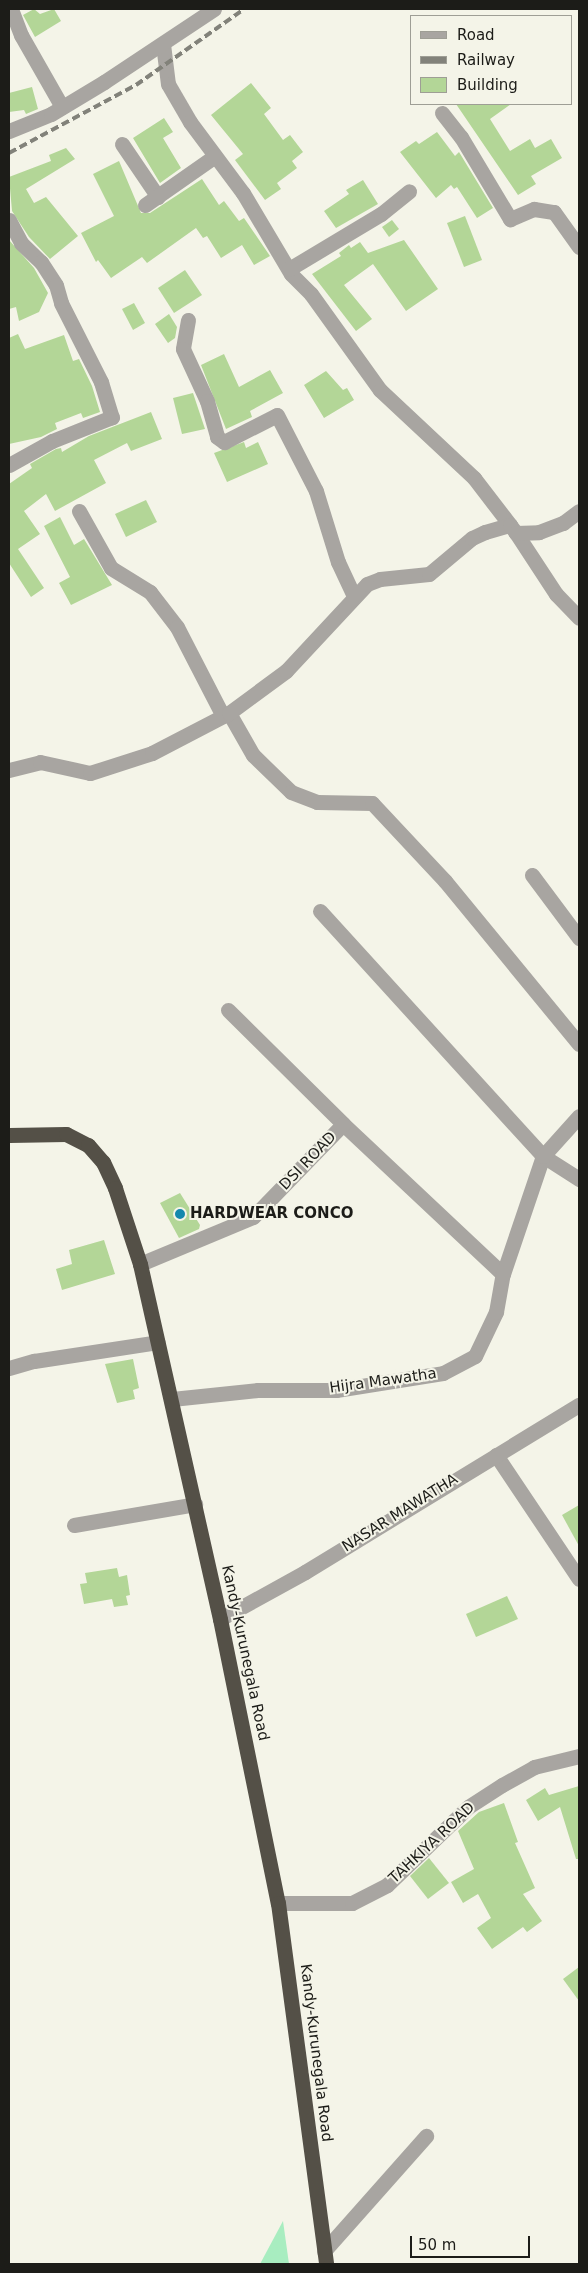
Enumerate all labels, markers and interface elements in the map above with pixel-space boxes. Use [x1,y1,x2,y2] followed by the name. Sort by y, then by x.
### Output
[410,15,573,105] legend
[457,26,495,44] text: Road
[457,51,515,69] text: Railway
[457,76,518,94] text: Building
[276,1128,340,1194] street label: DSI ROAD
[190,1205,353,1223] place label: HARDWEAR CONCO
[174,1208,186,1220] marker: HARDWEAR CONCO
[328,1365,438,1397] street label: Hijra Mawatha
[339,1470,461,1556] street label: NASAR MAWATHA
[218,1563,272,1743] street label: Kandy-Kurunegala Road
[385,1799,479,1887] street label: TAHKIYA ROAD
[296,1963,336,2143] street label: Kandy-Kurunegala Road
[413,2226,533,2258] scale bar
[418,2236,456,2254] text: 50 m

